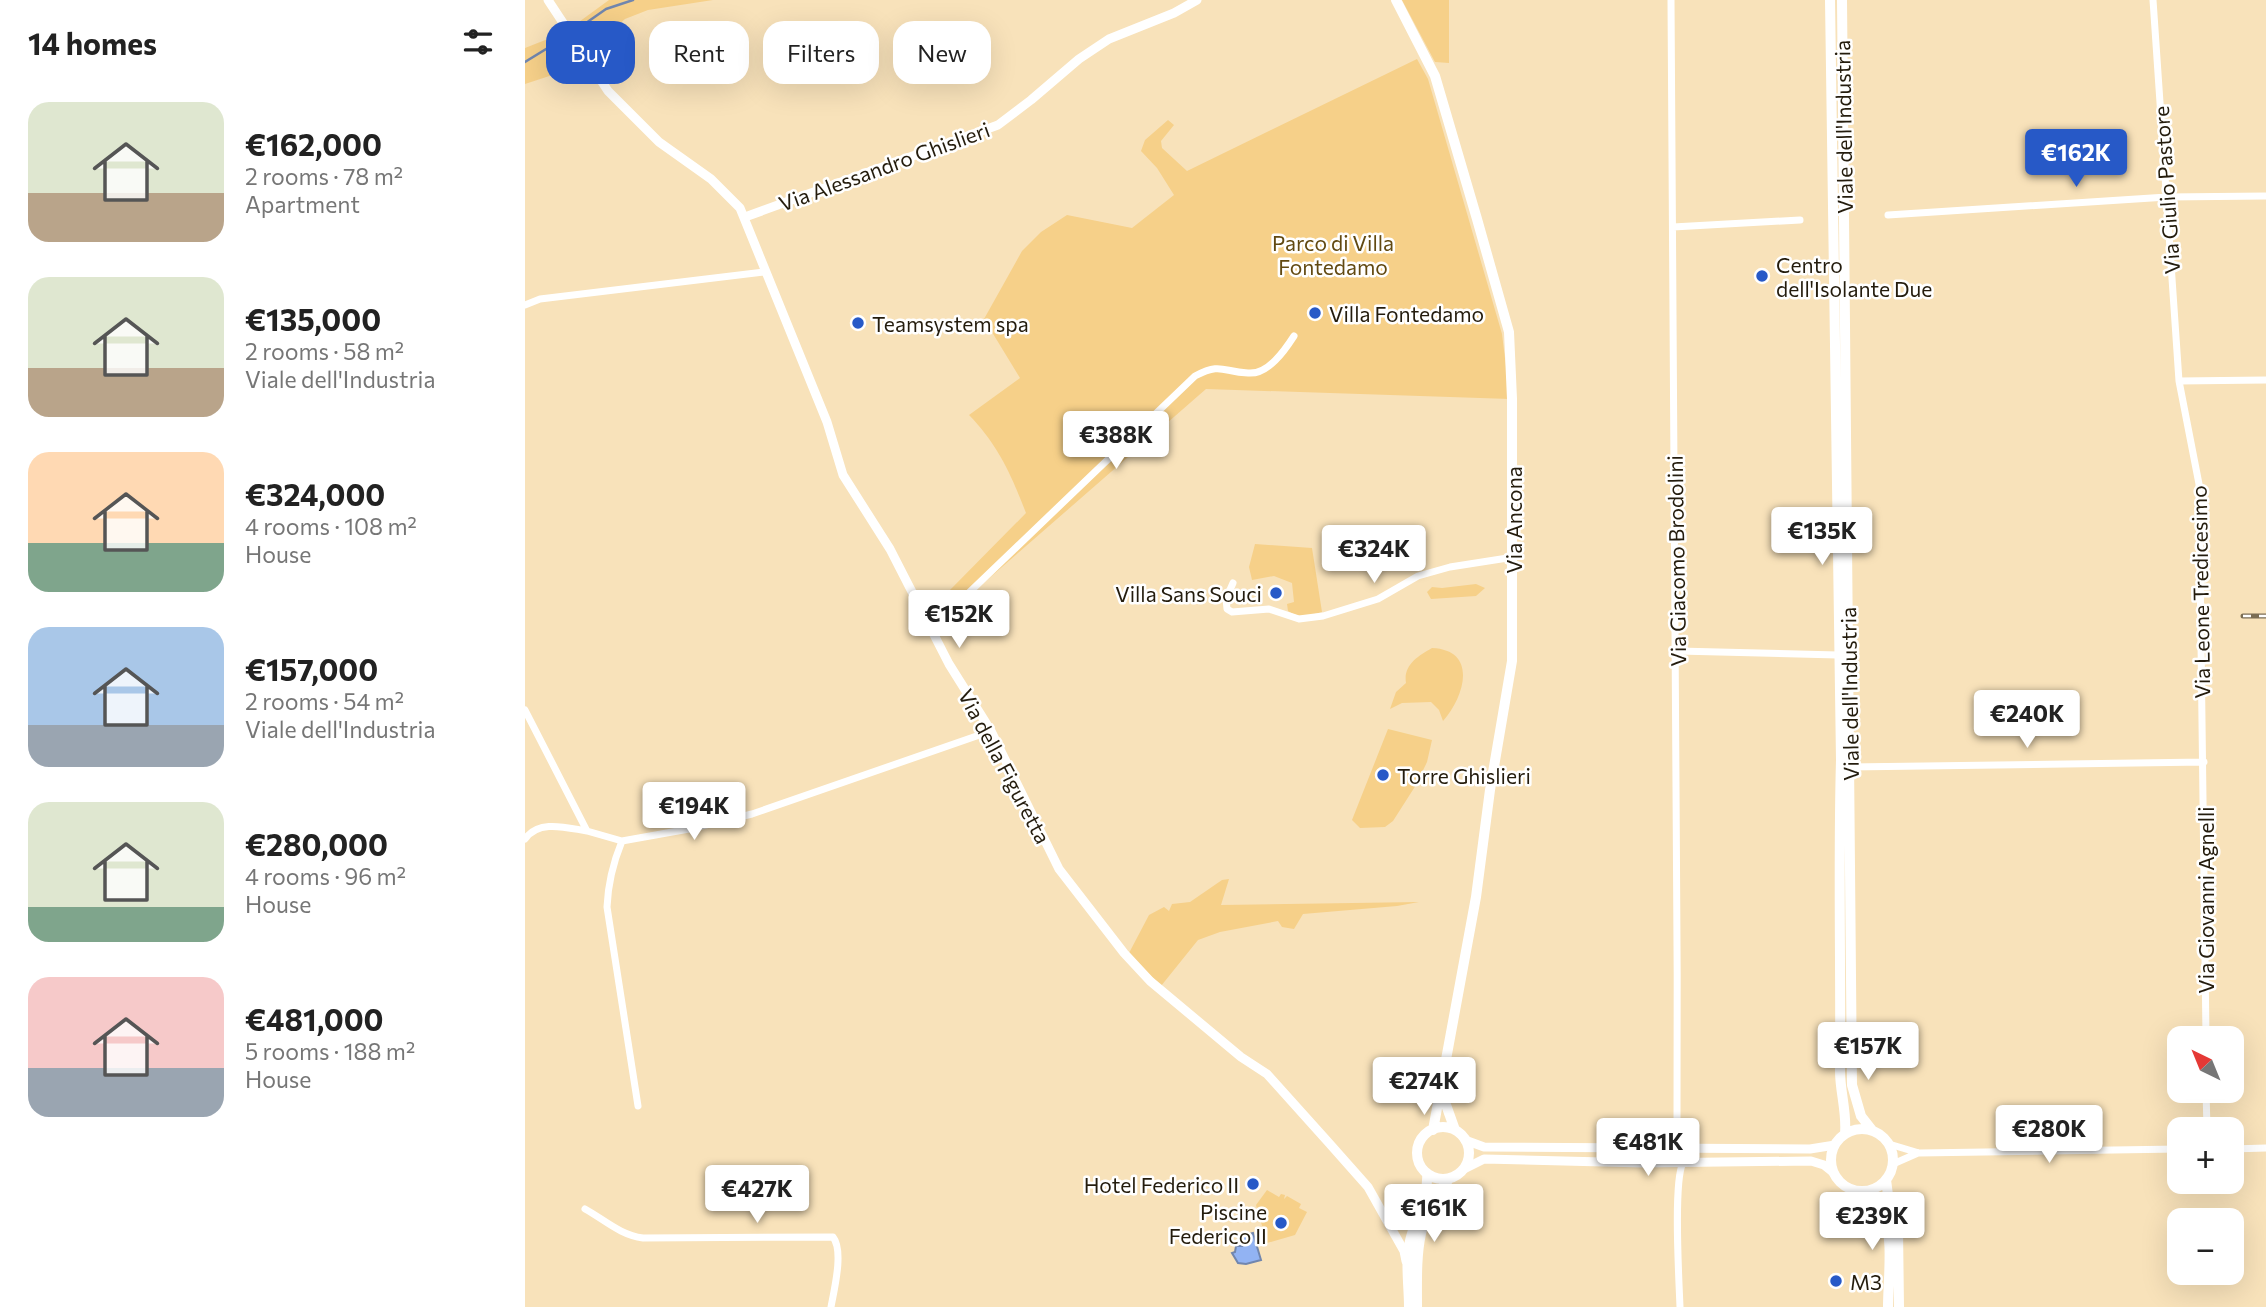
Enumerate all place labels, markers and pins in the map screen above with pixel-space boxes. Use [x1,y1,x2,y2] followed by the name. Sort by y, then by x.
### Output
[2027,130,2125,189] pin: €162K
[1776,252,1932,301] place label: Centro dell'Isolante Due
[1754,268,1770,284] marker: Centro dell'Isolante Due
[1329,301,1484,326] place label: Villa Fontedamo
[1307,305,1323,321] marker: Villa Fontedamo
[872,311,1029,336] place label: Teamsystem spa
[850,315,866,331] marker: Teamsystem spa
[1067,412,1165,471] pin: €388K
[1773,508,1871,567] pin: €135K
[1325,526,1423,585] pin: €324K
[1115,581,1262,606] place label: Villa Sans Souci
[1268,585,1284,601] marker: Villa Sans Souci
[910,590,1008,650] pin: €152K
[1978,690,2076,750] pin: €240K
[1397,763,1531,788] place label: Torre Ghislieri
[1375,767,1391,783] marker: Torre Ghislieri
[645,782,743,842] pin: €194K
[1819,1023,1917,1082] pin: €157K
[1375,1058,1473,1117] pin: €274K
[2000,1106,2098,1165] pin: €280K
[1599,1118,1697,1178] pin: €481K
[708,1166,806,1225] pin: €427K
[1084,1172,1239,1197] place label: Hotel Federico II
[1245,1176,1261,1192] marker: Hotel Federico II
[1385,1184,1483,1244] pin: €161K
[1823,1192,1921,1252] pin: €239K
[1169,1199,1267,1248] place label: Piscine Federico II
[1273,1215,1289,1231] marker: Piscine Federico II
[1850,1269,1882,1294] place label: M3
[1828,1273,1844,1289] marker: M3

